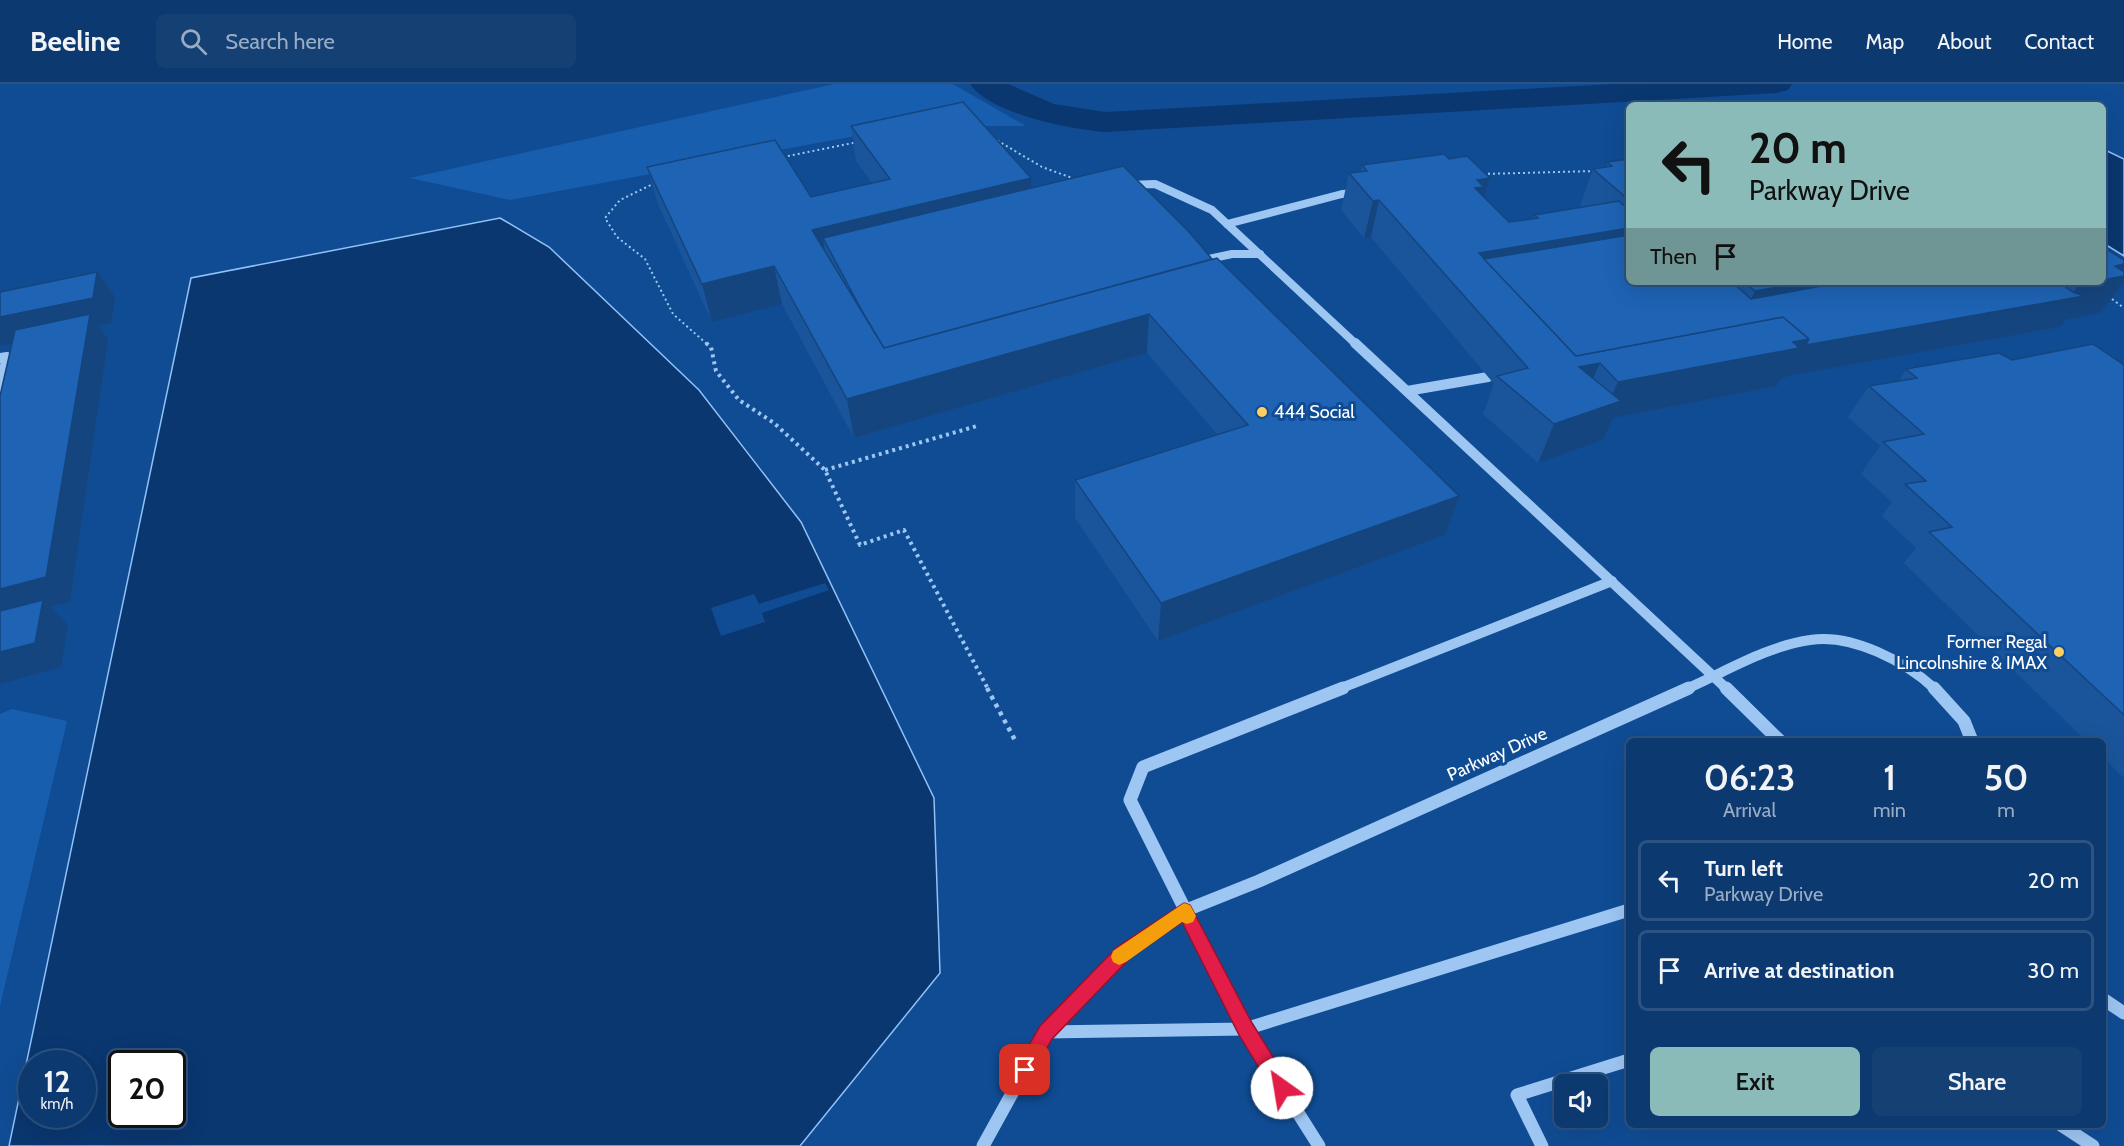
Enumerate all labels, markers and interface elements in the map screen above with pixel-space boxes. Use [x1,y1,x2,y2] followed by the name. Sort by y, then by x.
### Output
[156,14,576,68] search box
[30,24,120,58] text: Beeline
[177,25,210,58] icon: search
[225,28,335,55] text: Search here
[1777,29,1833,54] text: Home
[1866,29,1904,54] text: Map
[1937,29,1991,54] text: About
[2024,29,2094,54] text: Contact
[1749,122,1847,174] text: 20 m
[1650,126,1728,204] icon: left
[1749,174,1910,207] text: Parkway Drive
[1709,240,1742,273] icon: arrive
[1650,243,1697,270] text: Then
[1274,401,1355,423] place label: 444 Social
[1255,405,1269,419] marker: 444 Social
[1896,631,2048,674] place label: Former Regal Lincolnshire & IMAX
[2052,645,2066,659] marker: Former Regal Lincolnshire & IMAX
[1444,722,1550,786] street label: Parkway Drive
[1704,755,1795,799] text: 06:23
[1883,755,1896,799] text: 1
[1984,755,2028,799] text: 50
[1723,798,1776,822] text: Arrival
[1873,798,1906,822] text: min
[1997,798,2015,822] text: m
[1704,855,1783,882] text: Turn left
[1653,864,1686,897] icon: left
[2028,867,2079,894] text: 20 m
[1704,882,1823,906] text: Parkway Drive
[1653,954,1686,987] icon: arrive
[1704,957,1894,984] text: Arrive at destination
[2027,957,2079,984] text: 30 m
[999,1044,1050,1095] pin
[1650,1047,1860,1116] button: Exit
[1872,1047,2082,1116] button: Share
[108,1050,186,1128] speed limit sign: 20
[1008,1053,1041,1086] icon: arrive
[1250,1056,1314,1120] position arrow
[44,1063,70,1100] text: 12
[1554,1074,1608,1128] map controls
[1554,1074,1608,1128] button: sound
[41,1095,73,1113] text: km/h

